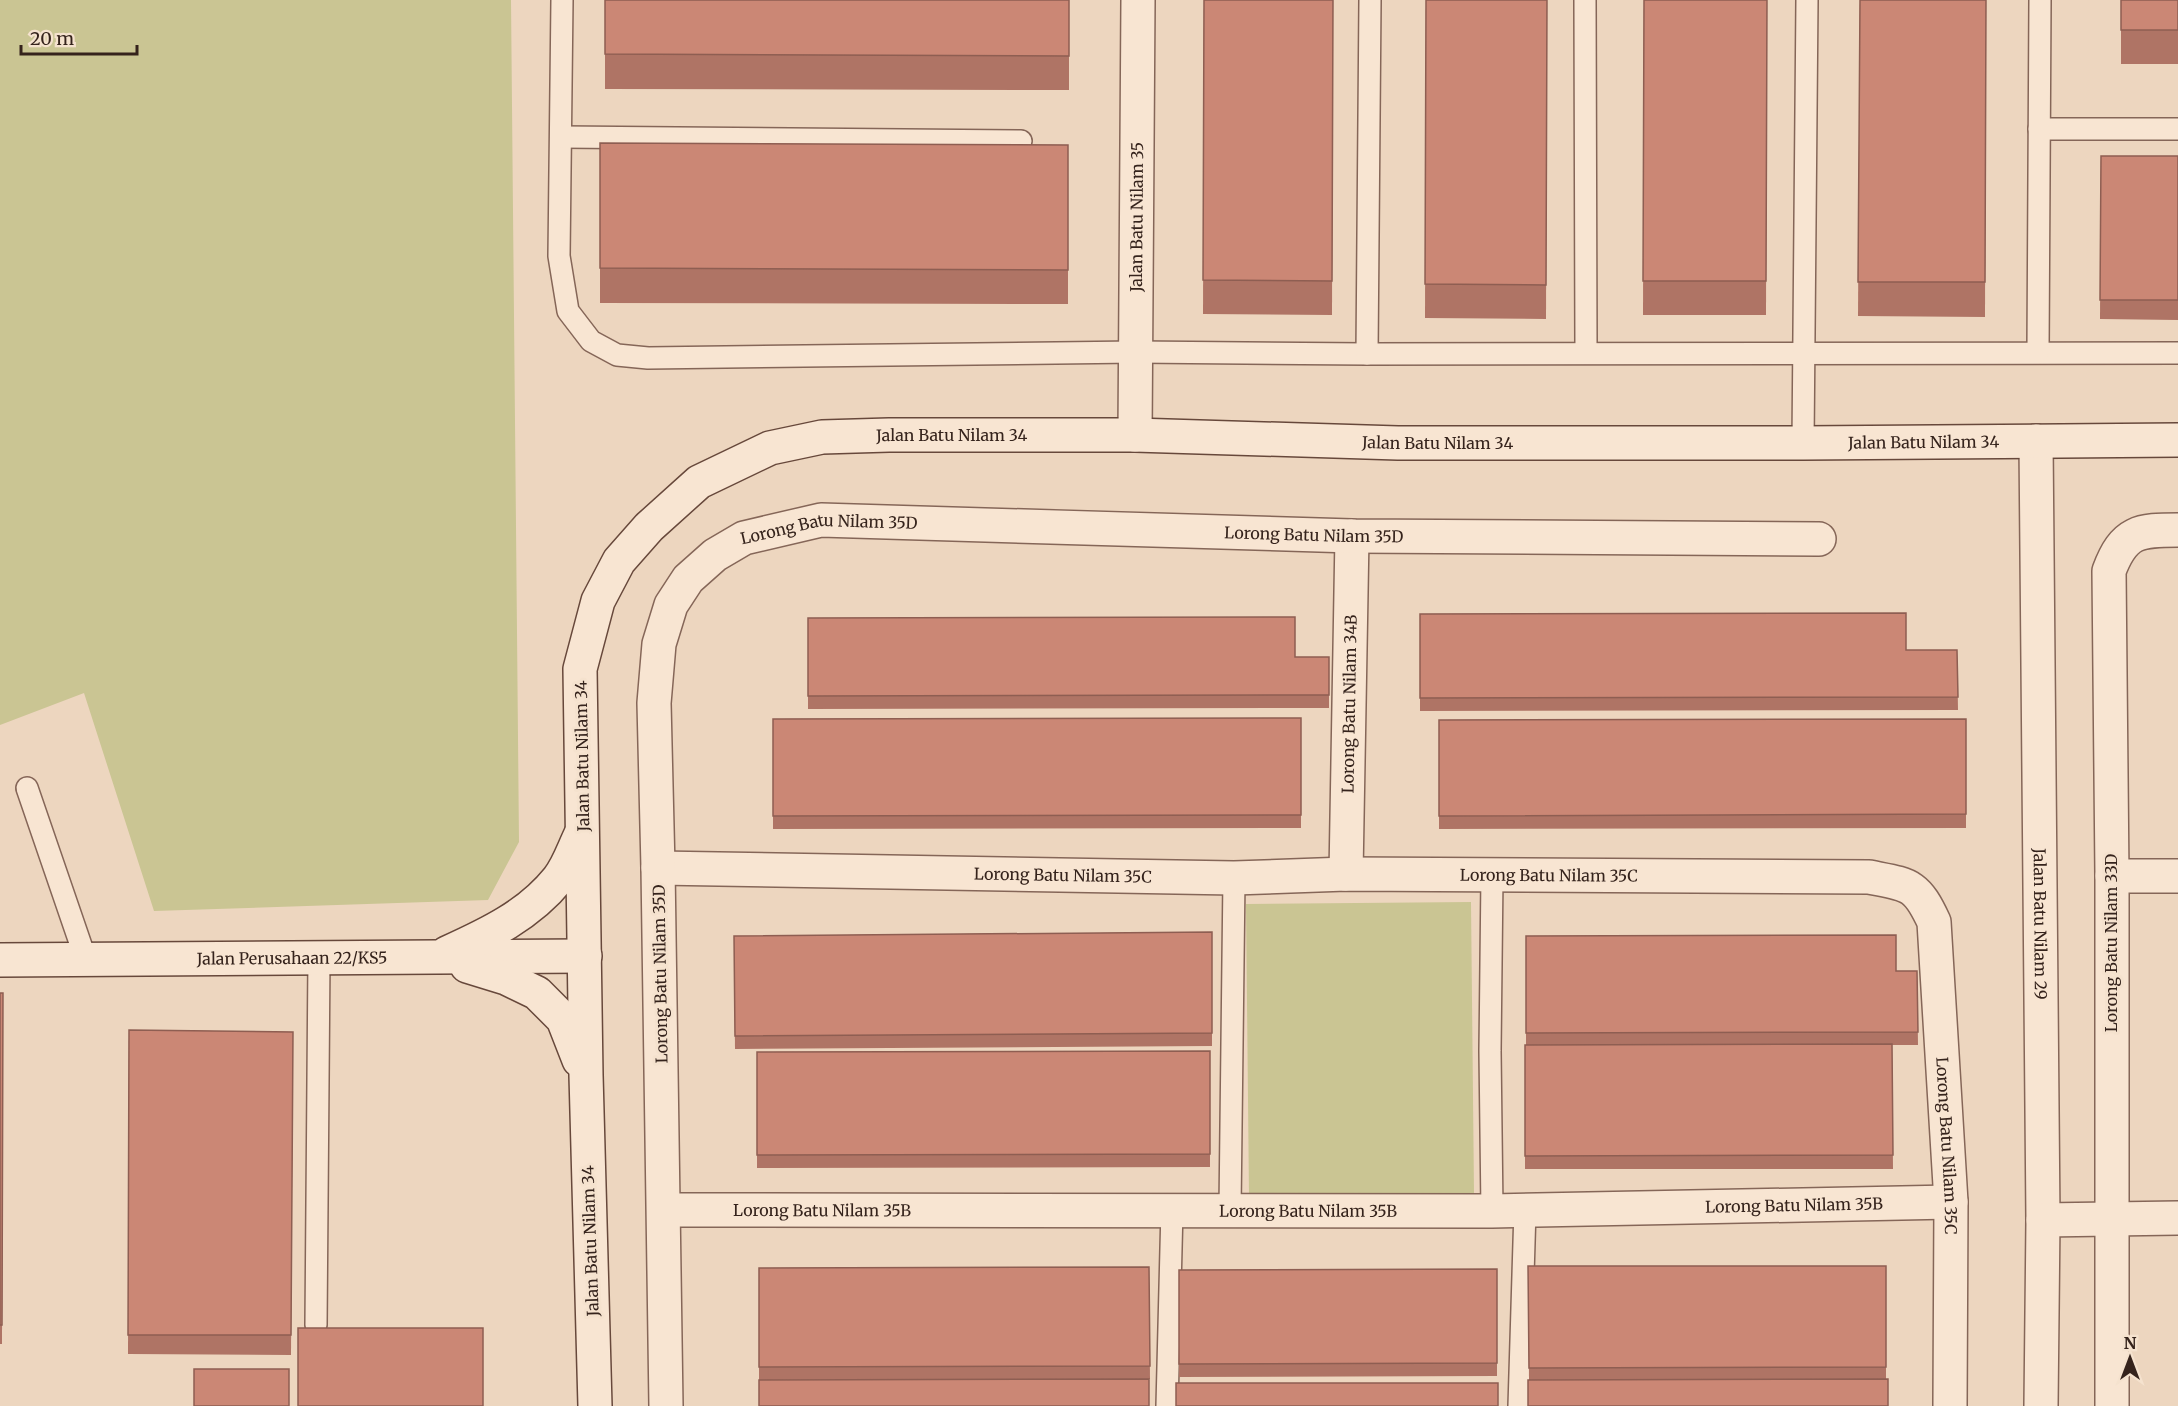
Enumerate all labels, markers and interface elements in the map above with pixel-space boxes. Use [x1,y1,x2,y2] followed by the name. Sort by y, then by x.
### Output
[21,18,136,56] scale bar
[30,27,74,50] text: 20 m
[1126,142,1147,293] street label: Jalan Batu Nilam 35
[875,425,1028,445] street label: Jalan Batu Nilam 34
[1847,431,2000,453] street label: Jalan Batu Nilam 34
[1361,432,1513,453] street label: Jalan Batu Nilam 34
[738,509,918,549] street label: Lorong Batu Nilam 35D
[1224,522,1403,546] street label: Lorong Batu Nilam 35D
[1337,614,1361,794] street label: Lorong Batu Nilam 34B
[571,680,593,833] street label: Jalan Batu Nilam 34
[2030,847,2051,1000] street label: Jalan Batu Nilam 29
[2101,854,2121,1032] street label: Lorong Batu Nilam 33D
[974,863,1152,887] street label: Lorong Batu Nilam 35C
[1460,865,1638,886] street label: Lorong Batu Nilam 35C
[648,884,672,1064] street label: Lorong Batu Nilam 35D
[196,947,387,969] street label: Jalan Perusahaan 22/KS5
[1932,1056,1961,1235] street label: Lorong Batu Nilam 35C
[577,1165,603,1318] street label: Jalan Batu Nilam 34
[1705,1193,1883,1217] street label: Lorong Batu Nilam 35B
[733,1200,911,1220] street label: Lorong Batu Nilam 35B
[1219,1201,1397,1221] street label: Lorong Batu Nilam 35B
[2100,1328,2160,1388] north arrow
[2124,1333,2137,1353] text: N

